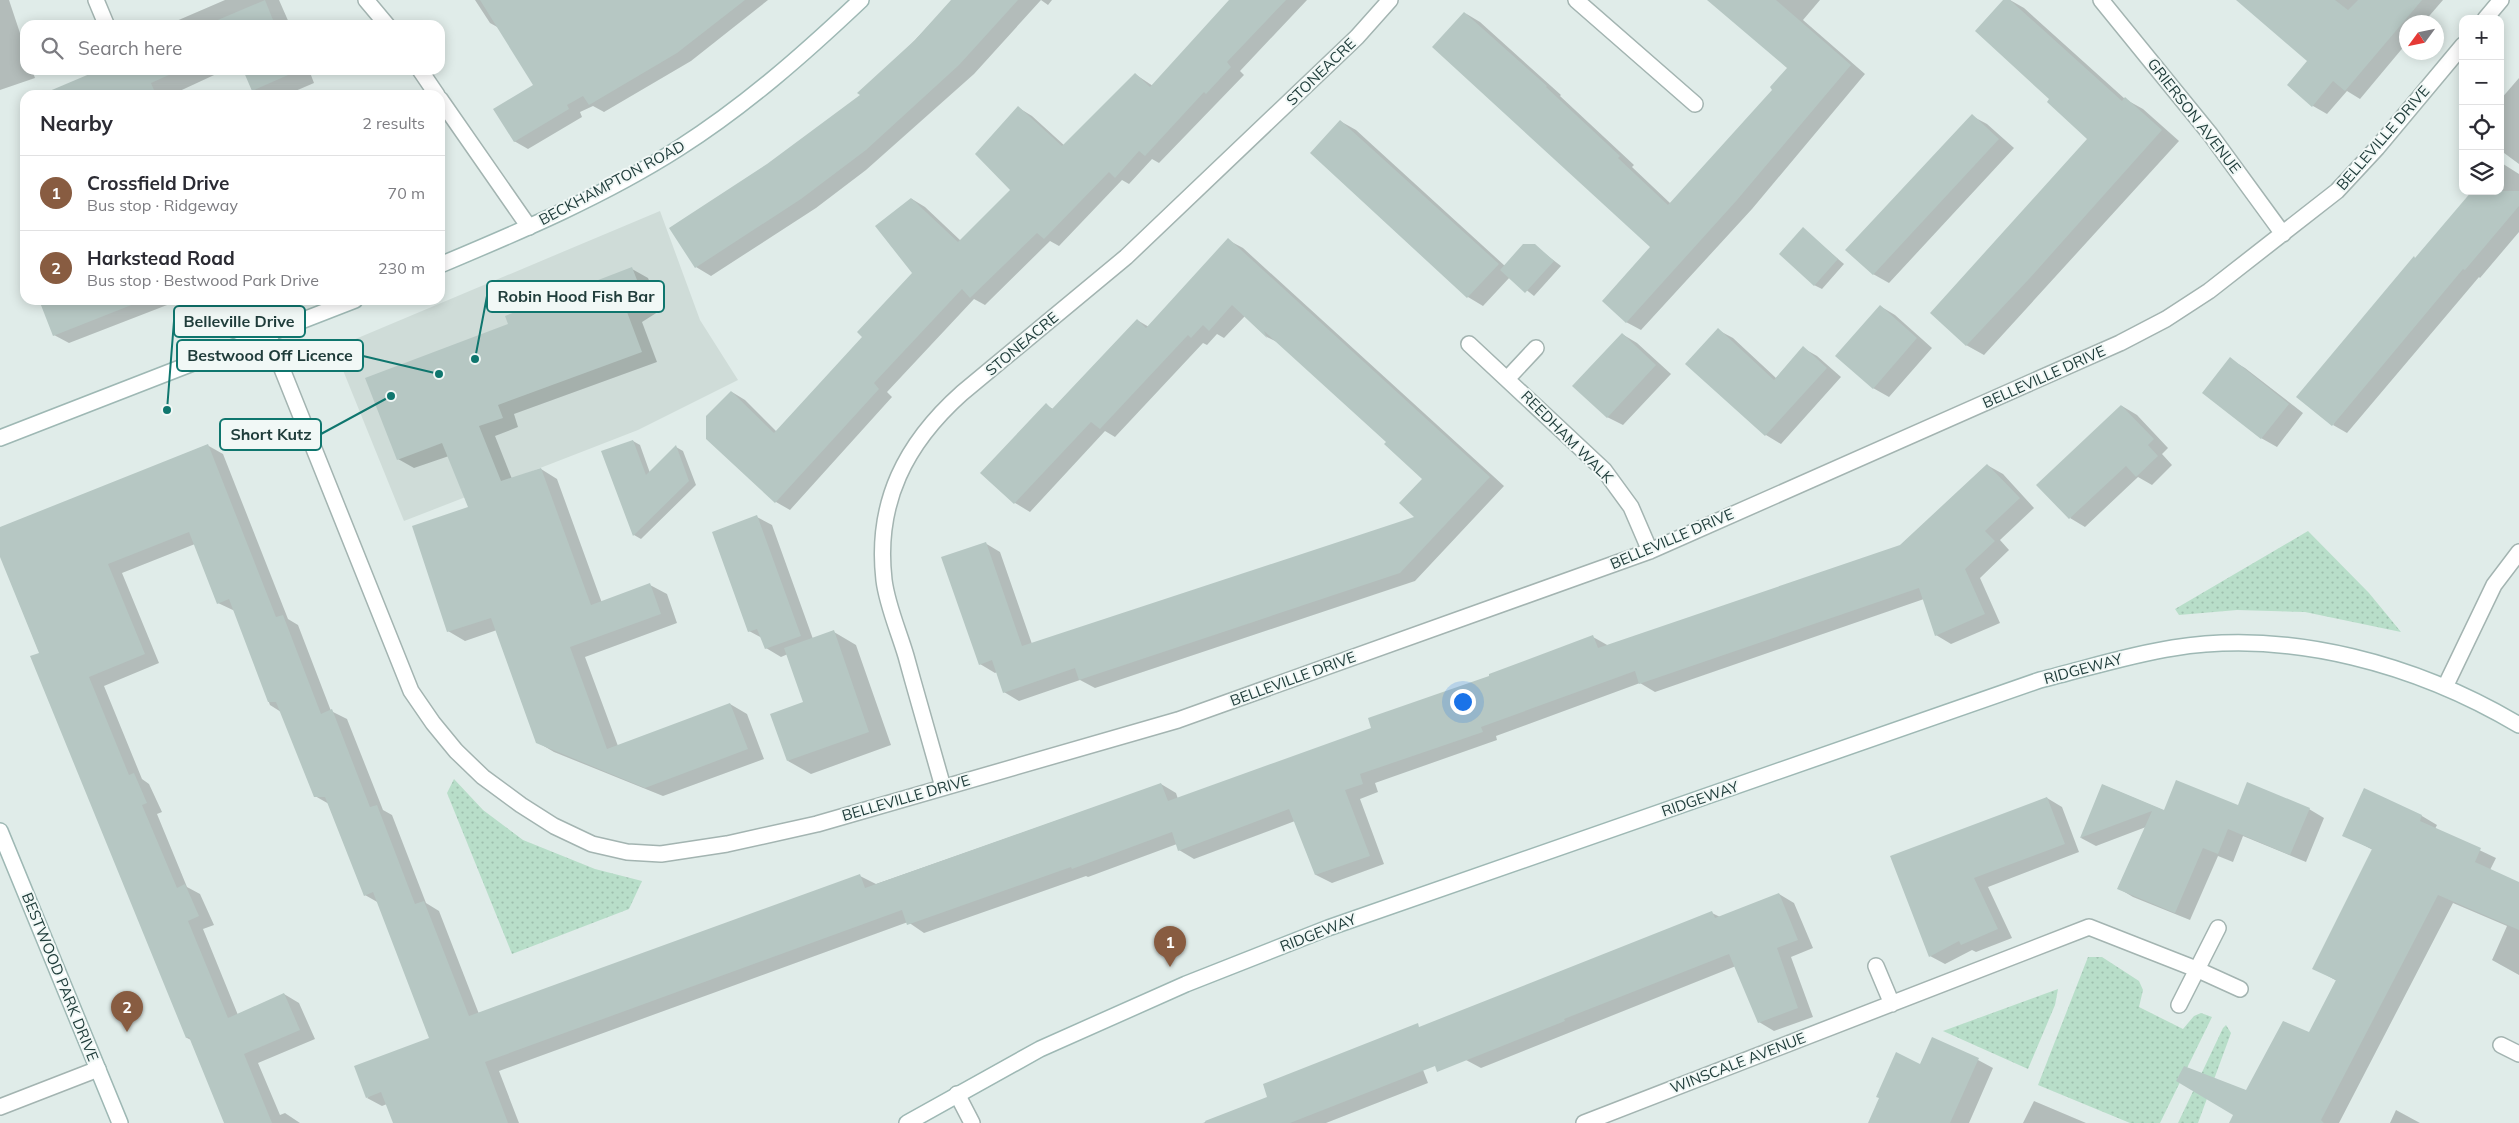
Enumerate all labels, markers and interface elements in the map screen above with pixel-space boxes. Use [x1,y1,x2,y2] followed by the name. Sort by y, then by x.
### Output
[2399,15,2444,60] north arrow
[2459,15,2504,195] map controls
[2459,15,2504,60] button: +
[20,20,445,75] search box
[38,34,66,62] icon: search
[1282,34,1359,109] street label: STONEACRE
[78,36,182,60] text: Search here
[2144,54,2245,177] street label: GRIERSON AVENUE
[2459,60,2504,105] button: −
[2332,81,2433,194] street label: BELLEVILLE DRIVE
[2459,105,2504,150] button: locate
[40,110,113,136] text: Nearby
[362,113,425,133] text: 2 results
[536,136,688,229] street label: BECKHAMPTON ROAD
[2459,150,2504,195] button: layers
[87,171,229,195] text: Crossfield Drive
[51,183,61,203] text: 1
[388,183,425,203] text: 70 m
[87,195,238,215] text: Bus stop · Ridgeway
[87,246,235,270] text: Harkstead Road
[51,258,61,278] text: 2
[378,258,425,278] text: 230 m
[87,270,319,290] text: Bus stop · Bestwood Park Drive
[487,281,664,312] callout: Robin Hood Fish Bar
[498,286,655,306] text: Robin Hood Fish Bar
[174,306,305,337] callout: Belleville Drive
[981,308,1062,380] street label: STONEACRE
[183,311,295,331] text: Belleville Drive
[177,340,363,371] callout: Bestwood Off Licence
[1980,341,2108,412] street label: BELLEVILLE DRIVE
[187,345,353,365] text: Bestwood Off Licence
[1517,386,1618,487] street label: REEDHAM WALK
[220,419,321,450] callout: Short Kutz
[230,424,312,444] text: Short Kutz
[1607,504,1737,573] street label: BELLEVILLE DRIVE
[1227,647,1358,710] street label: BELLEVILLE DRIVE
[2042,649,2125,688] street label: RIDGEWAY
[1450,689,1476,715] your location
[840,770,972,825] street label: BELLEVILLE DRIVE
[1659,776,1742,821] street label: RIDGEWAY
[18,890,103,1064] street label: BESTWOOD PARK DRIVE
[1277,909,1359,956] street label: RIDGEWAY
[1154,926,1186,967] pin: 1
[111,991,143,1032] pin: 2
[1667,1028,1808,1097] street label: WINSCALE AVENUE

